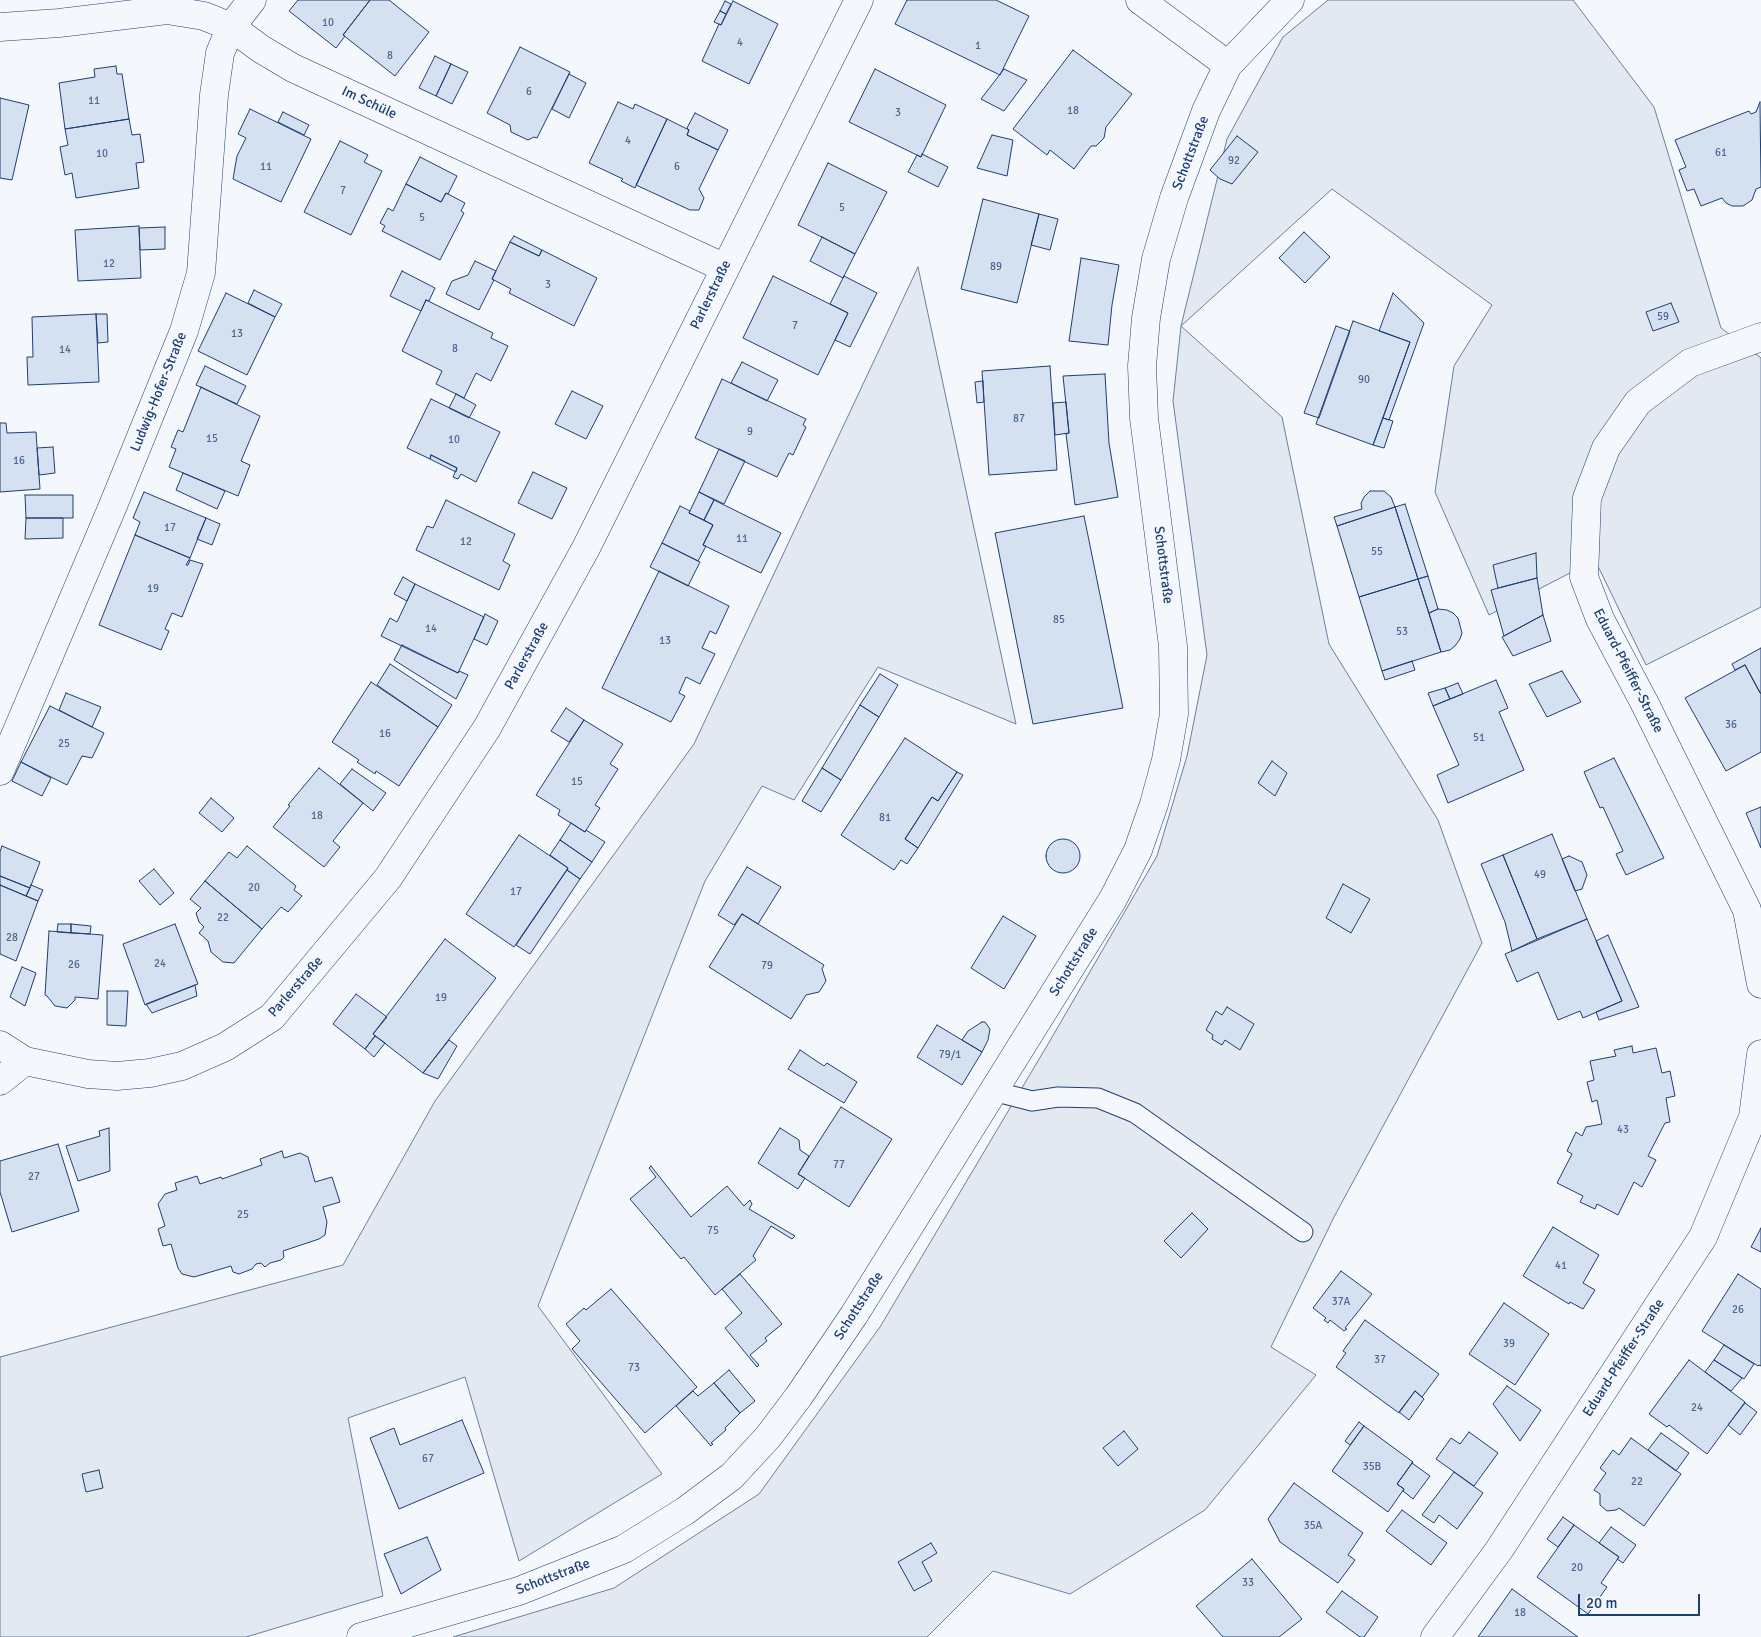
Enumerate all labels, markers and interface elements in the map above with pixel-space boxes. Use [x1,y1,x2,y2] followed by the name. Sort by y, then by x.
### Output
[322,16,334,30] house number: 10
[737,36,743,50] house number: 4
[975,39,981,53] house number: 1
[387,49,393,63] house number: 8
[339,83,399,123] street label: Im Schüle
[526,85,532,99] house number: 6
[88,94,100,108] house number: 11
[1067,104,1079,118] house number: 18
[895,106,901,120] house number: 3
[1169,114,1213,192] street label: Schottstraße
[625,134,631,148] house number: 4
[1715,146,1727,160] house number: 61
[96,147,108,161] house number: 10
[1228,154,1240,168] house number: 92
[260,160,272,174] house number: 11
[674,160,680,174] house number: 6
[340,184,346,198] house number: 7
[839,201,845,215] house number: 5
[419,211,425,225] house number: 5
[103,257,115,271] house number: 12
[687,258,735,332] street label: Parlerstraße
[990,260,1002,274] house number: 89
[545,278,551,292] house number: 3
[1657,310,1669,324] house number: 59
[792,319,798,333] house number: 7
[231,327,243,341] house number: 13
[127,330,191,454] street label: Ludwig-Hofer-Straße
[452,342,458,356] house number: 8
[59,343,71,357] house number: 14
[1358,373,1370,387] house number: 90
[1013,412,1025,426] house number: 87
[747,425,753,439] house number: 9
[206,432,218,446] house number: 15
[448,433,460,447] house number: 10
[13,454,25,468] house number: 16
[164,521,176,535] house number: 17
[1150,525,1176,605] street label: Schottstraße
[736,532,748,546] house number: 11
[460,535,472,549] house number: 12
[1371,545,1383,559] house number: 55
[147,582,159,596] house number: 19
[1589,606,1667,736] street label: Eduard-Pfeiffer-Straße
[1053,613,1065,627] house number: 85
[501,619,553,693] street label: Parlerstraße
[425,622,437,636] house number: 14
[1396,625,1408,639] house number: 53
[659,634,671,648] house number: 13
[1725,718,1737,732] house number: 36
[379,727,391,741] house number: 16
[1473,731,1485,745] house number: 51
[58,737,70,751] house number: 25
[571,775,583,789] house number: 15
[311,809,323,823] house number: 18
[879,811,891,825] house number: 81
[1534,868,1546,882] house number: 49
[248,881,260,895] house number: 20
[510,885,522,899] house number: 17
[217,911,229,925] house number: 22
[1046,925,1102,999] street label: Schottstraße
[6,931,18,945] house number: 28
[265,953,327,1021] street label: Parlerstraße
[154,957,166,971] house number: 24
[68,958,80,972] house number: 26
[761,959,773,973] house number: 79
[435,991,447,1005] house number: 19
[939,1048,961,1062] house number: 79/1
[1617,1123,1629,1137] house number: 43
[833,1158,845,1172] house number: 77
[28,1170,40,1184] house number: 27
[237,1208,249,1222] house number: 25
[707,1224,719,1238] house number: 75
[1555,1259,1567,1273] house number: 41
[831,1269,887,1343] street label: Schottstraße
[1332,1295,1350,1309] house number: 37A
[1580,1296,1668,1420] street label: Eduard-Pfeiffer-Straße
[1732,1303,1744,1317] house number: 26
[1503,1337,1515,1351] house number: 39
[1374,1353,1386,1367] house number: 37
[628,1361,640,1375] house number: 73
[1691,1401,1703,1415] house number: 24
[422,1452,434,1466] house number: 67
[1363,1460,1381,1474] house number: 35B
[1631,1475,1643,1489] house number: 22
[1304,1519,1322,1533] house number: 35A
[514,1555,592,1599] street label: Schottstraße
[1571,1561,1583,1575] house number: 20
[1242,1576,1254,1590] house number: 33
[1581,1584,1704,1616] scale bar
[1586,1594,1617,1612] text: 20 m
[1514,1606,1526,1620] house number: 18

